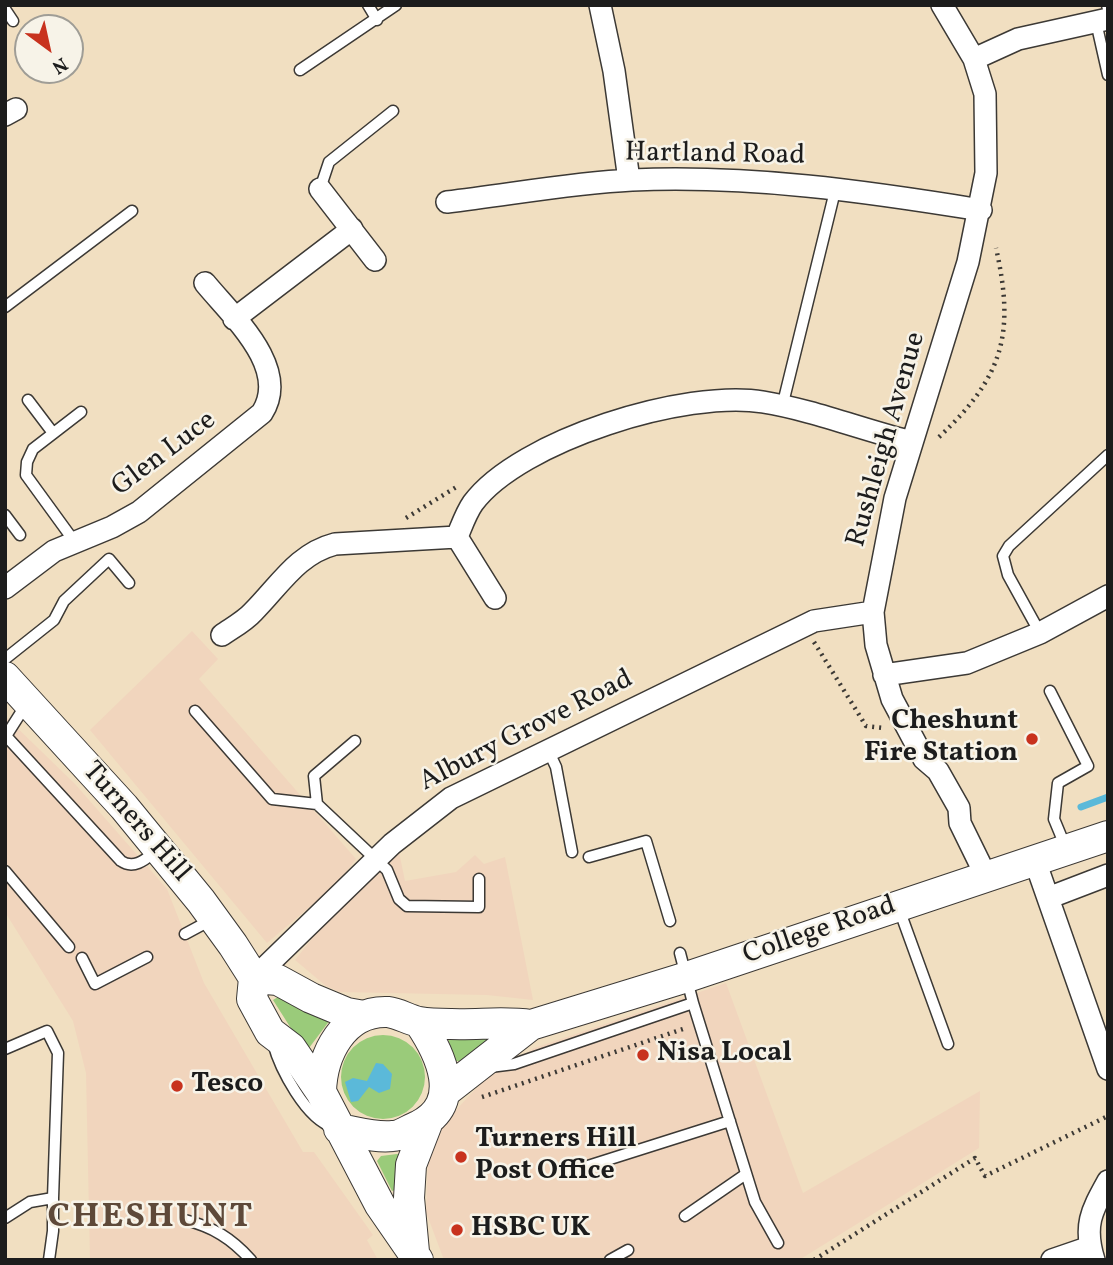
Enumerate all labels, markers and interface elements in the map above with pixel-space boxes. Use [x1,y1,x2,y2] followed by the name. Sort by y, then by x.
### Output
[14,14,84,84] north arrow
[46,50,72,80] text: N
[625,138,805,174] street label: Hartland Road
[841,329,935,551] street label: Rushleigh Avenue
[106,405,224,505] street label: Glen Luce
[415,664,639,800] street label: Albury Grove Road
[864,706,1018,772] place label: Cheshunt Fire Station
[1024,731,1040,747] marker: Cheshunt Fire Station
[74,756,196,890] street label: Turners Hill
[739,890,901,974] street label: College Road
[657,1038,792,1072] place label: Nisa Local
[635,1047,651,1063] marker: Nisa Local
[191,1069,263,1103] place label: Tesco
[169,1078,185,1094] marker: Tesco
[475,1124,636,1190] place label: Turners Hill Post Office
[453,1149,469,1165] marker: Turners Hill Post Office
[49,1199,253,1241] district label: CHESHUNT
[471,1213,590,1247] place label: HSBC UK
[449,1222,465,1238] marker: HSBC UK

